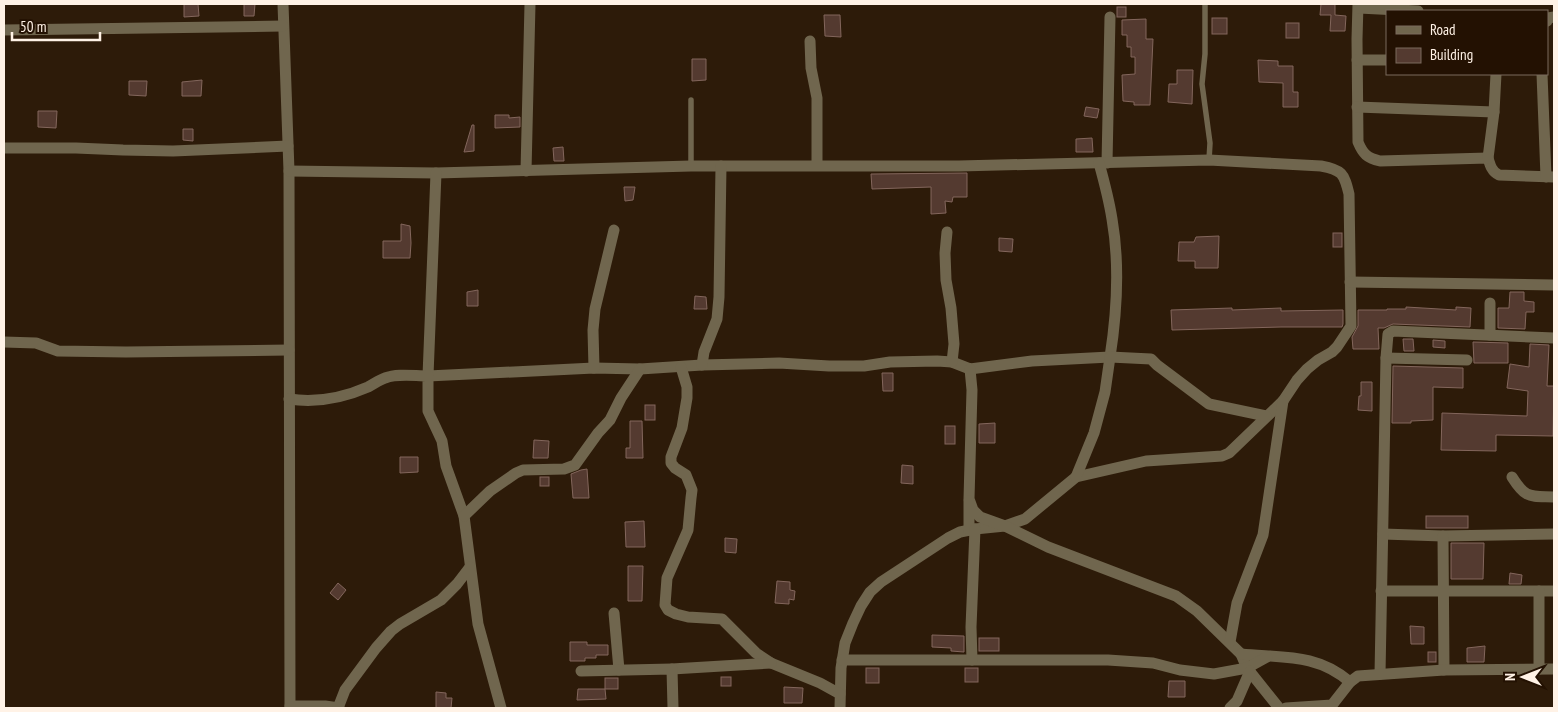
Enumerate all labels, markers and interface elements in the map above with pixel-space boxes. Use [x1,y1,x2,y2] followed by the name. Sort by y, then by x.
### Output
[12,10,100,42] scale bar
[1386,10,1548,75] legend
[20,17,46,36] text: 50 m
[1430,20,1456,39] text: Road
[1430,45,1473,64] text: Building
[1498,652,1548,702] north arrow
[1501,673,1519,681] text: N

